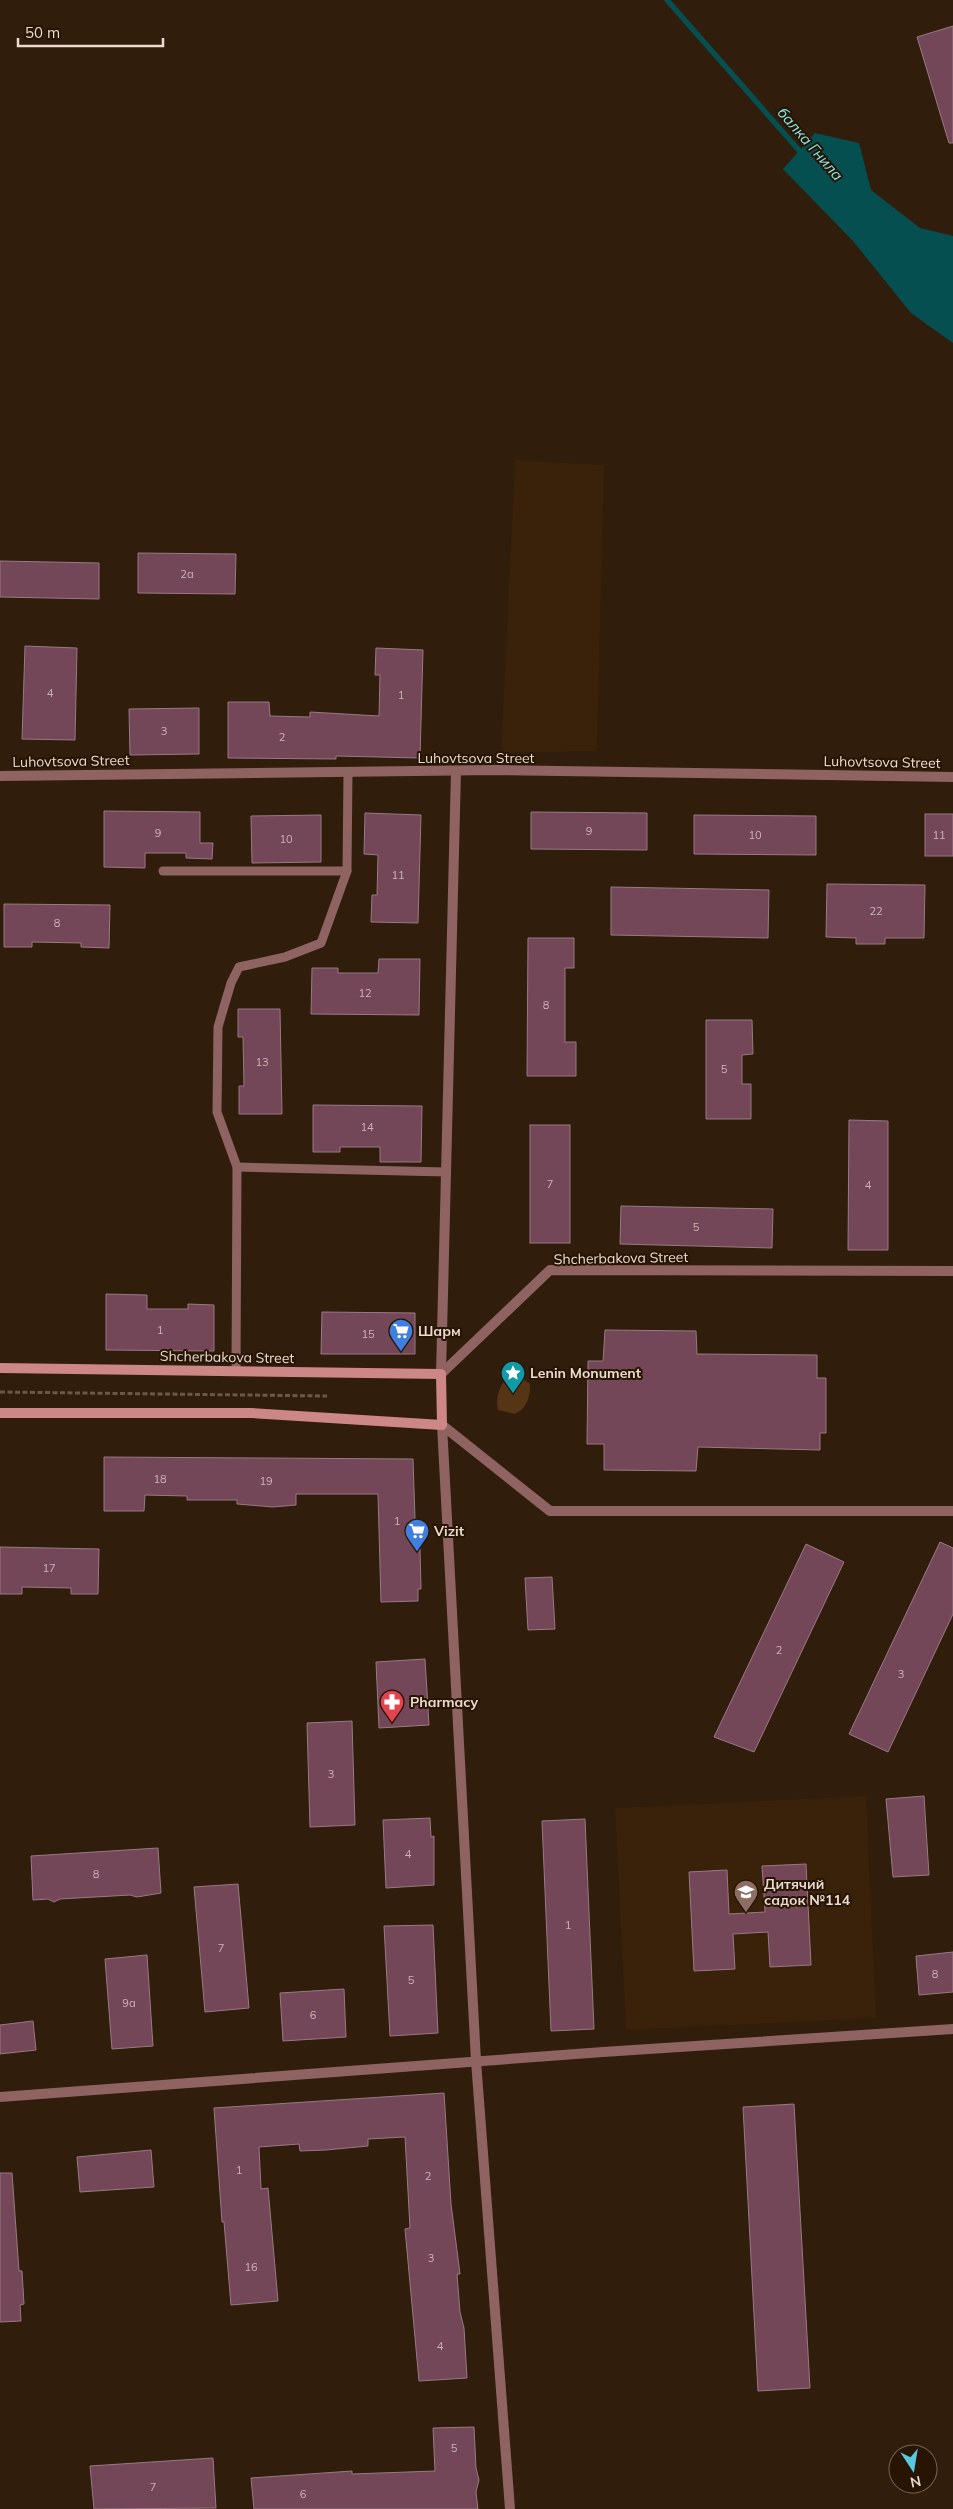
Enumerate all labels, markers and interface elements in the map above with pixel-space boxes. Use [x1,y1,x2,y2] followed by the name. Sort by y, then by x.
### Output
[18,15,162,47] scale bar
[25,23,60,42] text: 50 m
[773,103,847,184] water label: балка Гнила
[180,567,194,581] house number: 2а
[47,686,54,700] house number: 4
[398,688,404,702] house number: 1
[161,724,167,738] house number: 3
[279,730,286,744] house number: 2
[417,749,535,767] street label: Luhovtsova Street
[12,751,130,771] street label: Luhovtsova Street
[823,752,941,772] street label: Luhovtsova Street
[586,824,592,838] house number: 9
[155,826,161,840] house number: 9
[748,828,762,842] house number: 10
[932,828,946,842] house number: 11
[279,832,293,846] house number: 10
[391,868,405,882] house number: 11
[869,904,883,918] house number: 22
[54,916,61,930] house number: 8
[358,986,372,1000] house number: 12
[543,998,550,1012] house number: 8
[255,1055,269,1069] house number: 13
[721,1062,728,1076] house number: 5
[360,1120,374,1134] house number: 14
[547,1177,553,1191] house number: 7
[865,1178,872,1192] house number: 4
[693,1220,700,1234] house number: 5
[554,1248,689,1268] street label: Shcherbakova Street
[388,1318,414,1352] supermarket icon: Шарм
[418,1322,461,1340] place label: Шарм
[157,1323,163,1337] house number: 1
[361,1327,375,1341] house number: 15
[160,1347,295,1367] street label: Shcherbakova Street
[500,1360,526,1394] place icon: Lenin Monument
[530,1364,642,1382] place label: Lenin Monument
[153,1472,167,1486] house number: 18
[259,1474,273,1488] house number: 19
[394,1514,400,1528] house number: 1
[404,1518,430,1552] supermarket icon: Vizit
[433,1522,465,1540] place label: Vizit
[42,1561,56,1575] house number: 17
[776,1643,783,1657] house number: 2
[898,1667,904,1681] house number: 3
[379,1689,405,1723] pharmacy icon: Pharmacy
[410,1693,478,1711] place label: Pharmacy
[328,1767,334,1781] house number: 3
[405,1847,412,1861] house number: 4
[93,1867,100,1881] house number: 8
[764,1875,851,1909] place label: Дитячий садок №114
[733,1879,759,1913] school or university icon: Дитячий садок №114
[565,1918,571,1932] house number: 1
[218,1941,224,1955] house number: 7
[932,1967,939,1981] house number: 8
[408,1973,415,1987] house number: 5
[122,1996,136,2010] house number: 9а
[310,2008,317,2022] house number: 6
[236,2163,242,2177] house number: 1
[425,2169,432,2183] house number: 2
[428,2251,434,2265] house number: 3
[244,2260,258,2274] house number: 16
[437,2339,444,2353] house number: 4
[451,2441,458,2455] house number: 5
[888,2444,938,2494] north arrow
[909,2472,923,2492] text: N
[150,2480,156,2494] house number: 7
[300,2487,307,2501] house number: 6

